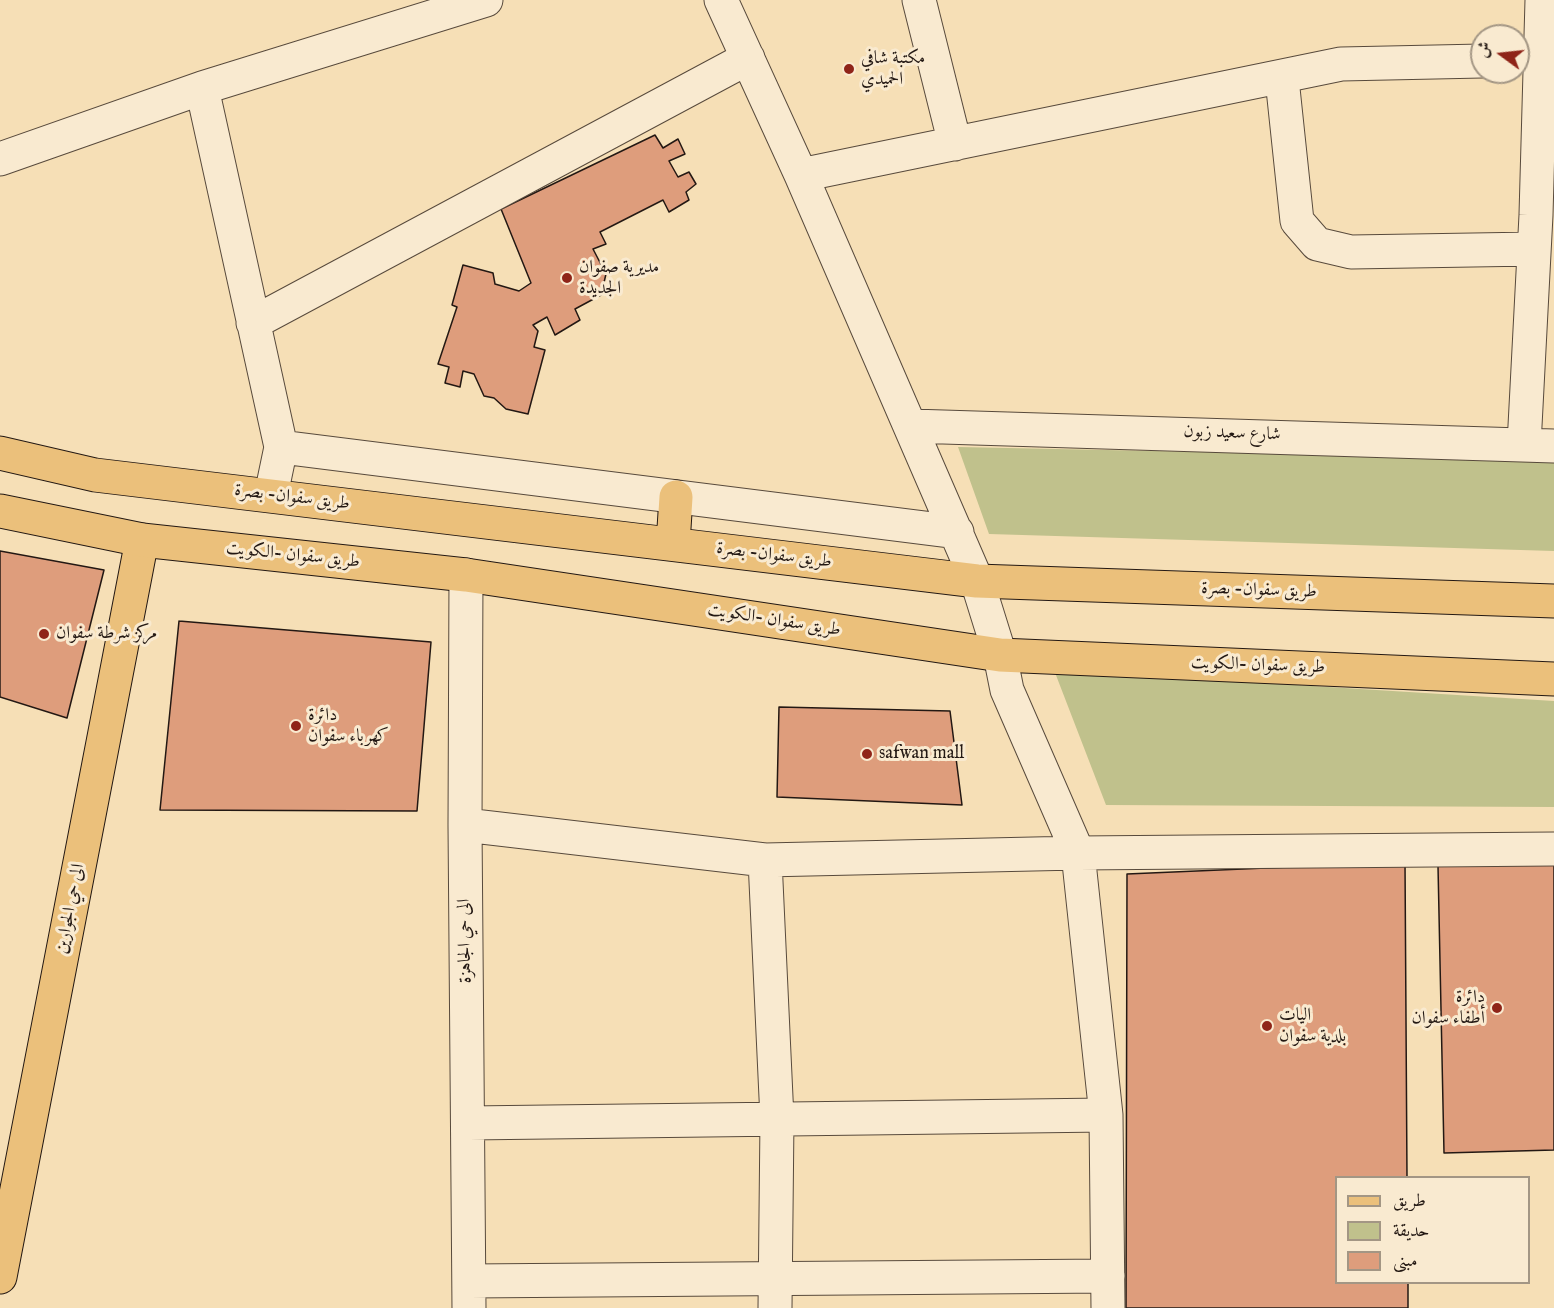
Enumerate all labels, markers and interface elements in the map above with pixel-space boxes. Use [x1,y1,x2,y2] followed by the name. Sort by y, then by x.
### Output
[1470,24,1530,84] north arrow
[1473,40,1496,60] text: ش
[861,48,925,90] place label: مكتبة شافي الحميدي
[842,62,856,76] marker: مكتبة شافي الحميدي
[579,257,659,300] place label: مديرية صفوان الجديدة
[560,271,574,285] marker: مديرية صفوان الجديدة
[1183,422,1281,446] street label: شارع سعيد زبون
[233,480,351,516] street label: طريق سفوان- بصرة
[225,538,361,574] street label: طريق سفوان -الكويت
[715,538,833,574] street label: طريق سفوان- بصرة
[1201,578,1317,604] street label: طريق سفوان- بصرة
[706,600,842,642] street label: طريق سفوان -الكويت
[56,623,157,645] place label: مركز شرطة سفوان
[37,627,51,641] marker: مركز شرطة سفوان
[1190,653,1326,679] street label: طريق سفوان -الكويت
[308,705,389,748] place label: دائرة كهرباء سفوان
[289,719,303,733] marker: دائرة كهرباء سفوان
[879,743,964,765] place label: safwan mall
[860,747,874,761] marker: safwan mall
[52,862,90,956] street label: الى حي الجوارين
[454,898,478,984] street label: الى حي الجاهزة
[1411,987,1485,1030] place label: دائرة أطفاء سفوان
[1490,1001,1504,1015] marker: دائرة أطفاء سفوان
[1279,1005,1346,1048] place label: اليات بلدية سفوان
[1260,1019,1274,1033] marker: اليات بلدية سفوان
[1335,1176,1530,1284] legend
[1393,1190,1426,1213] text: طريق
[1393,1220,1429,1243] text: حديقة
[1393,1250,1418,1273] text: مبنى

